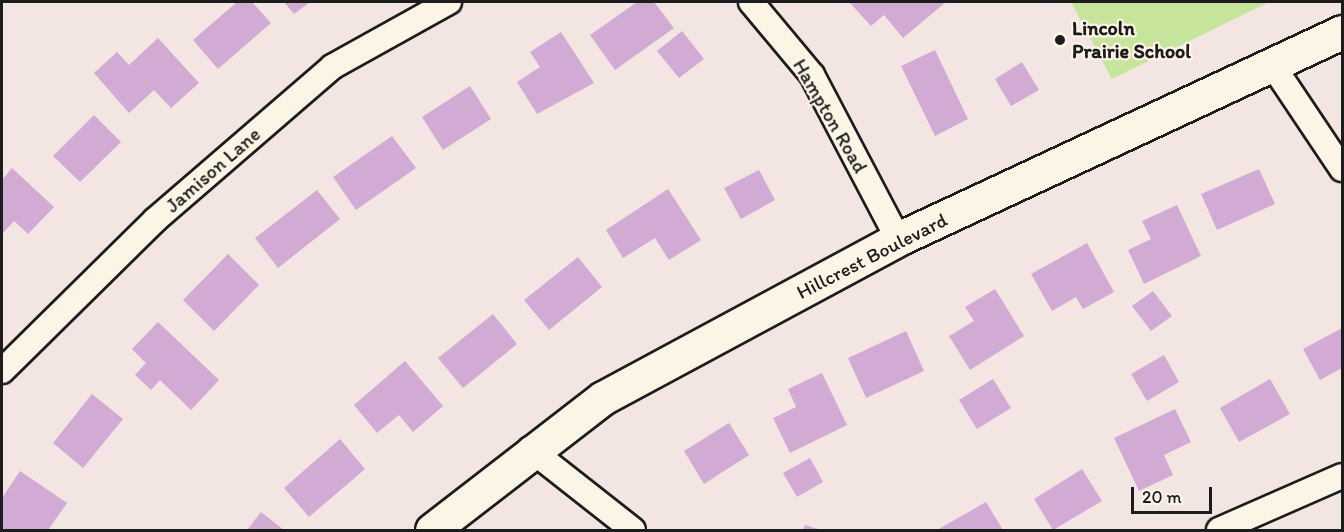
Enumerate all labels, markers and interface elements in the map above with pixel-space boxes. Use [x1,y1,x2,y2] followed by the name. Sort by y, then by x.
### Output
[1072,16,1190,63] place label: Lincoln Prairie School
[1053,33,1067,47] marker: Lincoln Prairie School
[788,55,872,177] street label: Hampton Road
[161,122,265,218] street label: Jamison Lane
[793,208,951,304] street label: Hillcrest Boulevard
[1134,475,1215,513] scale bar
[1142,486,1182,508] text: 20 m

